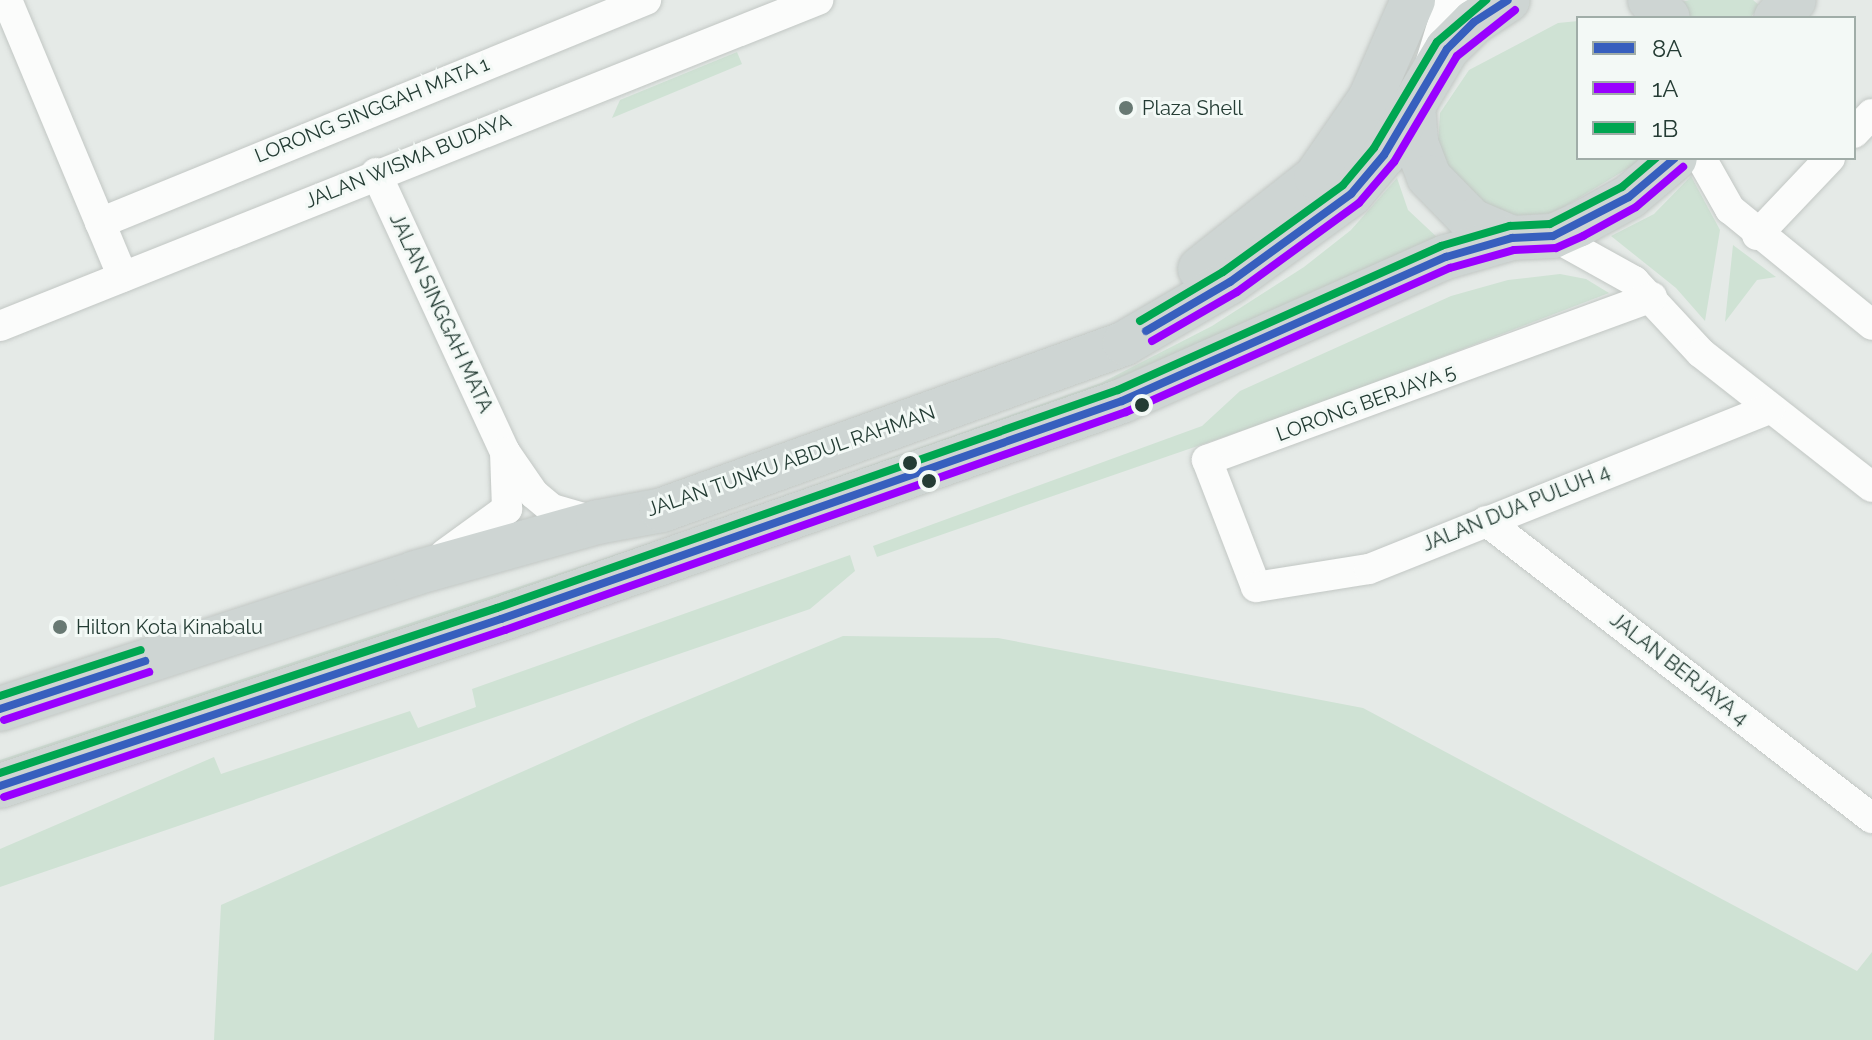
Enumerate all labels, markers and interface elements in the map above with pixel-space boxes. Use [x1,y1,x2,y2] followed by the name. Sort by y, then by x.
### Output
[1576,16,1856,160] legend
[1652,34,1682,63] text: 8A
[251,52,493,168] street label: LORONG SINGGAH MATA 1
[1652,74,1679,103] text: 1A
[1142,96,1243,120] place label: Plaza Shell
[1117,99,1135,117] marker: Plaza Shell
[301,108,515,214] street label: JALAN WISMA BUDAYA
[1652,114,1678,143] text: 1B
[384,210,498,416] street label: JALAN SINGGAH MATA
[1273,359,1459,447] street label: LORONG BERJAYA 5
[1134,397,1150,413] unlabelled marker
[643,400,939,522] street label: JALAN TUNKU ABDUL RAHMAN
[902,455,918,471] unlabelled marker
[1419,459,1613,557] street label: JALAN DUA PULUH 4
[921,473,937,489] unlabelled marker
[1605,607,1753,731] street label: JALAN BERJAYA 4
[76,615,263,639] place label: Hilton Kota Kinabalu
[51,618,69,636] marker: Hilton Kota Kinabalu

